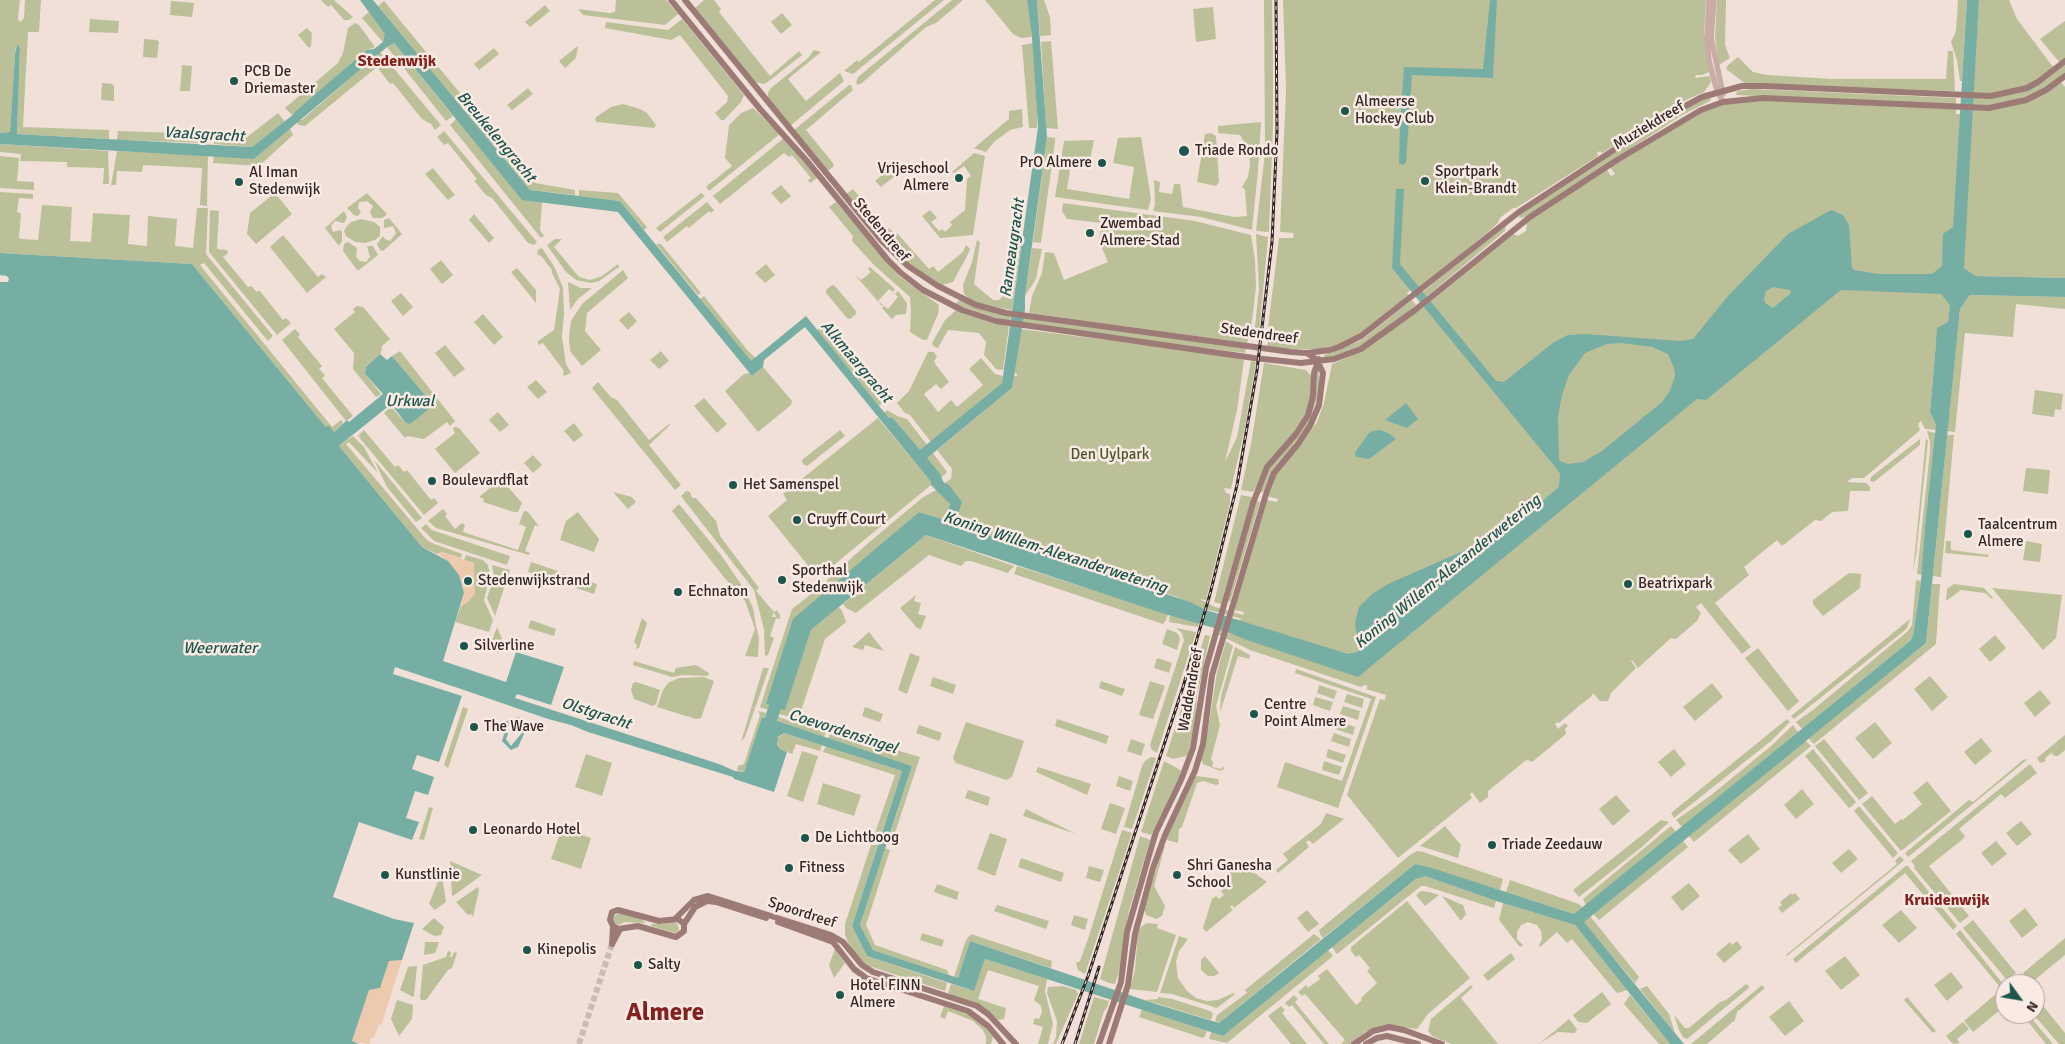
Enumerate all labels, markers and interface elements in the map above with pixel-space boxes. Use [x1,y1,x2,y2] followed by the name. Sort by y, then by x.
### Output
[358,52,436,72] district label: Stedenwijk
[244,63,315,98] place label: PCB De Driemaster
[228,75,240,87] marker: PCB De Driemaster
[452,88,540,186] water label: Breukelengracht
[1355,93,1434,128] place label: Almeerse Hockey Club
[1610,98,1688,154] street label: Muziekdreef
[1339,105,1351,117] marker: Almeerse Hockey Club
[163,123,245,147] water label: Vaalsgracht
[1195,142,1278,160] place label: Triade Rondo
[1177,144,1191,158] marker: Triade Rondo
[1019,154,1092,172] place label: PrO Almere
[1096,157,1108,169] marker: PrO Almere
[877,160,949,195] place label: Vrijeschool Almere
[1435,163,1516,198] place label: Sportpark Klein-Brandt
[249,164,320,199] place label: Al Iman Stedenwijk
[953,172,965,184] marker: Vrijeschool Almere
[1419,175,1431,187] marker: Sportpark Klein-Brandt
[233,176,245,188] marker: Al Iman Stedenwijk
[849,194,913,266] street label: Stedendreef
[997,197,1029,299] water label: Rameaugracht
[1100,215,1180,250] place label: Zwembad Almere-Stad
[1084,227,1096,239] marker: Zwembad Almere-Stad
[816,317,896,407] water label: Alkmaargracht
[1219,320,1299,348] street label: Stedendreef
[386,392,434,412] water label: Urkwal
[1071,446,1149,464] park label: Den Uylpark
[442,472,528,490] place label: Boulevardflat
[426,475,438,487] marker: Boulevardflat
[743,476,839,494] place label: Het Samenspel
[727,479,739,491] marker: Het Samenspel
[1351,491,1545,653] water label: Koning Willem-Alexanderwetering
[941,508,1169,598] water label: Koning Willem-Alexanderwetering
[807,511,886,529] place label: Cruyff Court
[791,514,803,526] marker: Cruyff Court
[1978,516,2057,551] place label: Taalcentrum Almere
[1962,528,1974,540] marker: Taalcentrum Almere
[792,562,863,597] place label: Sporthal Stedenwijk
[478,572,590,590] place label: Stedenwijkstrand
[776,574,788,586] marker: Sporthal Stedenwijk
[462,575,474,587] marker: Stedenwijkstrand
[1638,575,1713,593] place label: Beatrixpark
[1622,578,1634,590] marker: Beatrixpark
[688,583,748,601] place label: Echnaton
[672,586,684,598] marker: Echnaton
[474,637,534,655] place label: Silverline
[183,639,257,659] water label: Weerwater
[458,640,470,652] marker: Silverline
[1175,647,1207,733] street label: Waddendreef
[559,694,633,734] water label: Olstgracht
[1264,696,1346,731] place label: Centre Point Almere
[786,705,900,759] water label: Coevordensingel
[1248,708,1260,720] marker: Centre Point Almere
[484,718,544,736] place label: The Wave
[468,721,480,733] marker: The Wave
[483,821,581,839] place label: Leonardo Hotel
[467,824,479,836] marker: Leonardo Hotel
[815,829,899,847] place label: De Lichtboog
[799,832,811,844] marker: De Lichtboog
[1502,836,1602,854] place label: Triade Zeedauw
[1486,839,1498,851] marker: Triade Zeedauw
[1187,857,1272,892] place label: Shri Ganesha School
[799,859,845,877] place label: Fitness
[783,862,795,874] marker: Fitness
[395,866,460,884] place label: Kunstlinie
[379,869,391,881] marker: Kunstlinie
[1171,869,1183,881] marker: Shri Ganesha School
[1904,891,1990,911] district label: Kruidenwijk
[766,894,838,932] street label: Spoordreef
[537,941,596,959] place label: Kinepolis
[521,944,533,956] marker: Kinepolis
[648,956,680,974] place label: Salty
[632,959,644,971] marker: Salty
[1995,974,2045,1024] north arrow
[850,977,921,1012] place label: Hotel FINN Almere
[834,989,846,1001] marker: Hotel FINN Almere
[626,998,704,1028] district label: Almere
[2023,998,2042,1015] text: N

